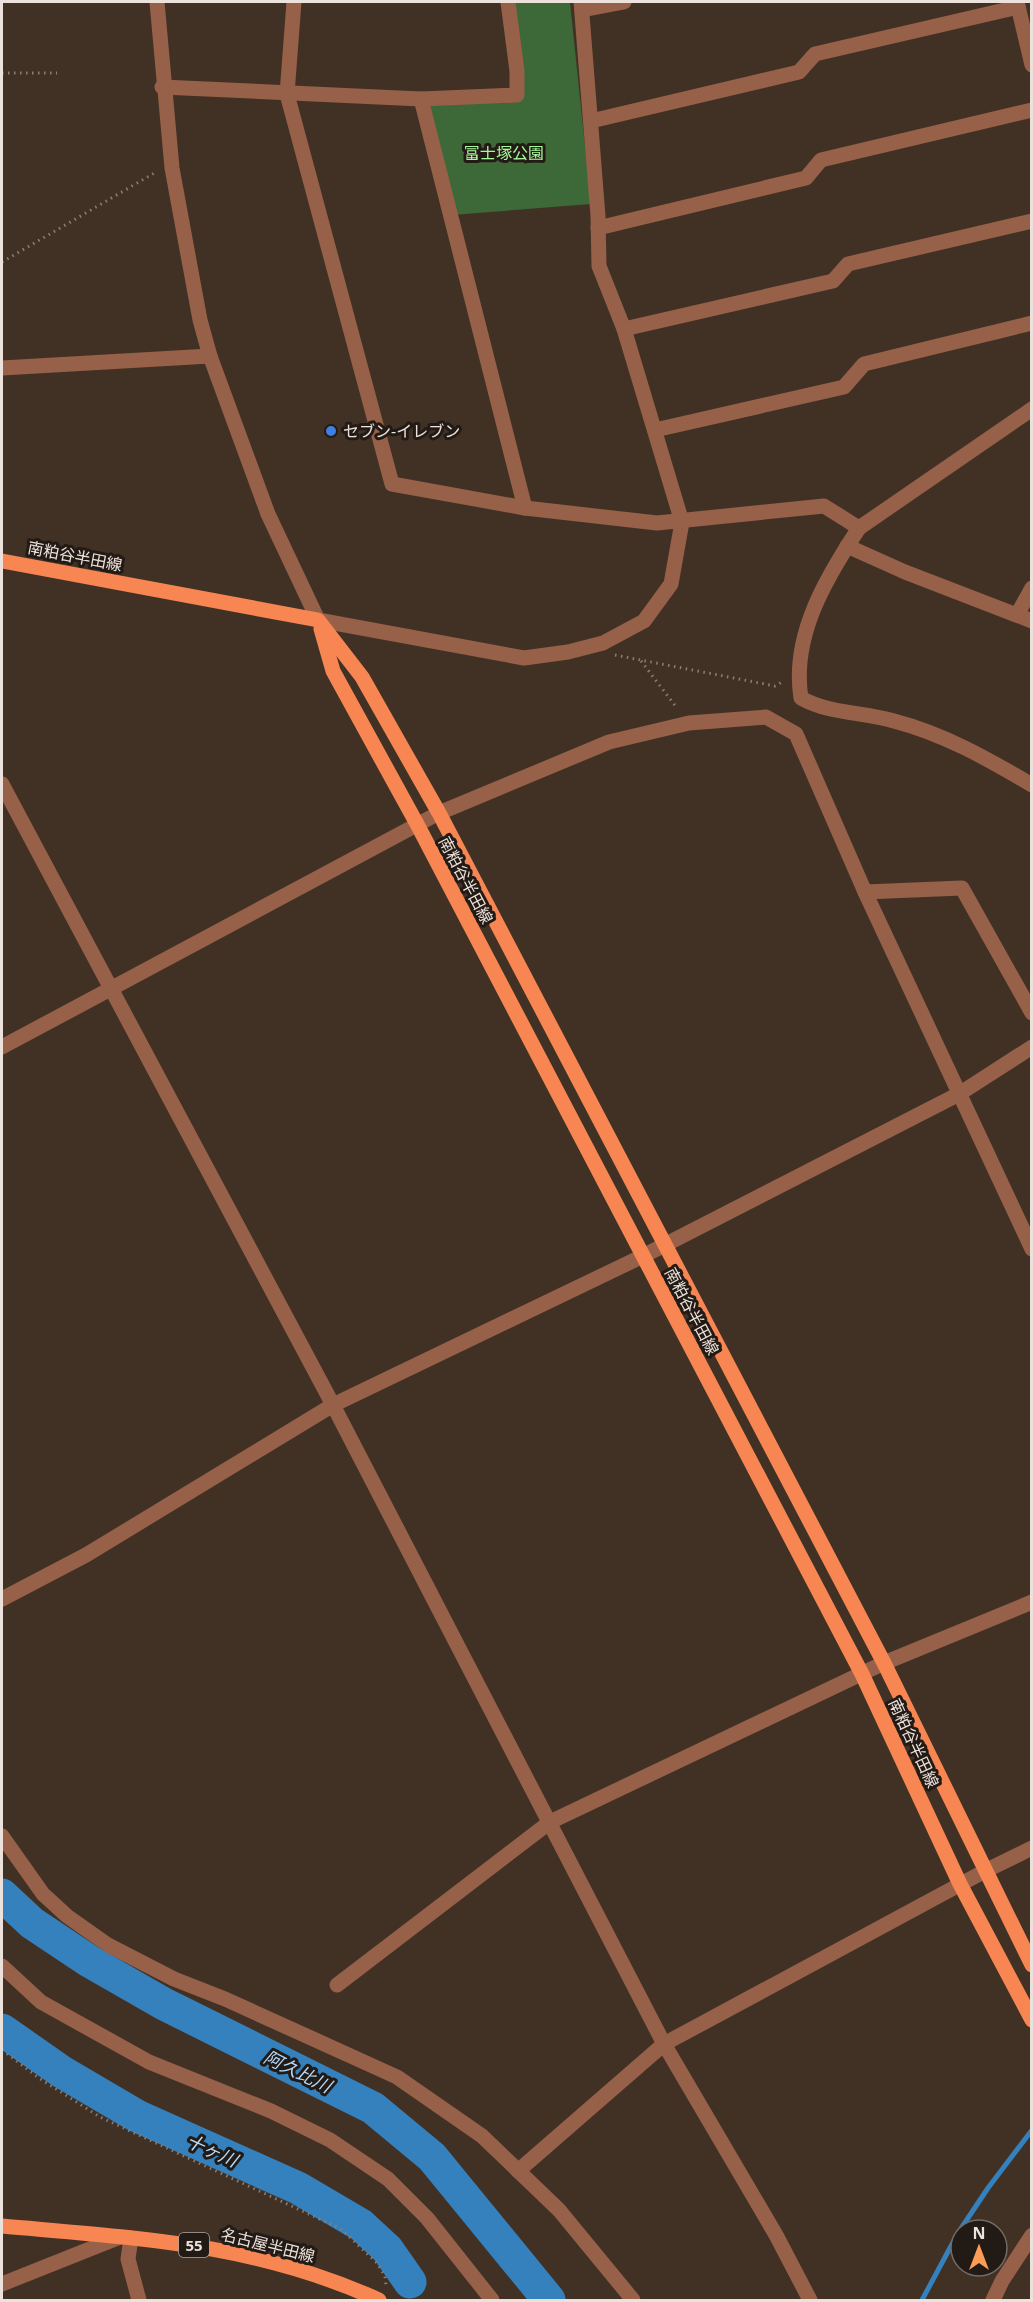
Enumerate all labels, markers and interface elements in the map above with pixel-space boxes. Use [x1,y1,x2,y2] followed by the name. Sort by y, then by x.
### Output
[464,142,544,164] park label: 富士塚公園
[343,420,460,442] place label: セブン-イレブン
[324,424,338,438] marker: セブン-イレブン
[26,536,124,576] street label: 南粕谷半田線
[434,832,498,928] street label: 南粕谷半田線
[660,1263,724,1359] street label: 南粕谷半田線
[884,1695,944,1791] street label: 南粕谷半田線
[260,2044,337,2098] water label: 阿久比川
[182,2128,243,2173] water label: 十ヶ川
[949,2218,1009,2278] north arrow
[972,2222,986,2244] text: N
[219,2223,317,2267] street label: 名古屋半田線
[179,2233,209,2257] road number: 55

